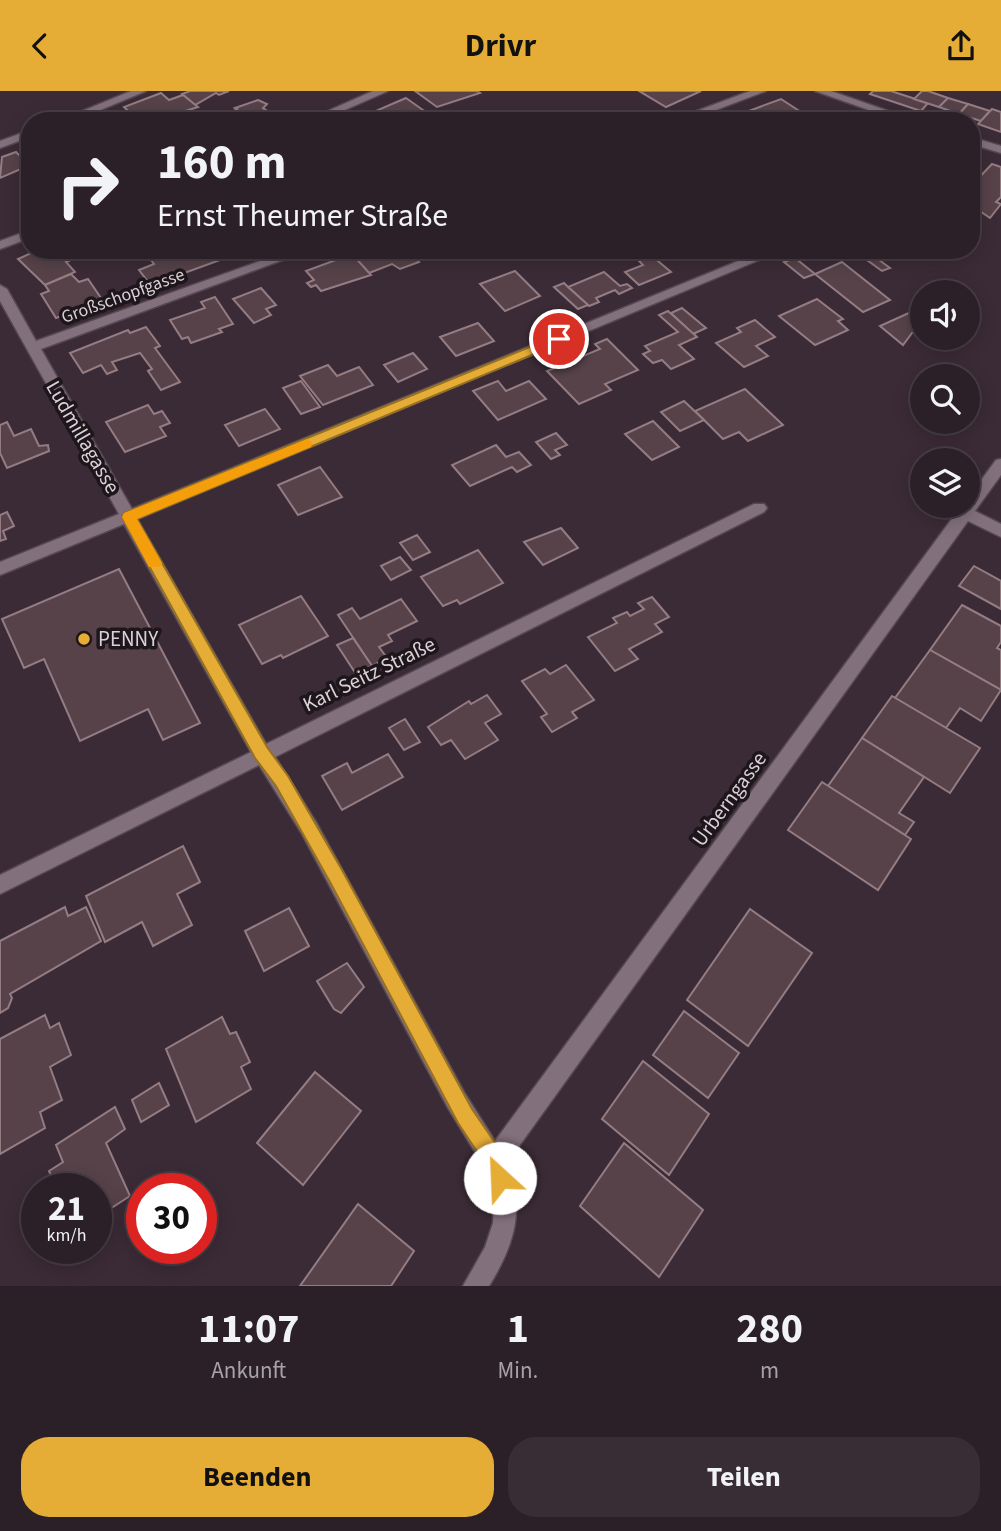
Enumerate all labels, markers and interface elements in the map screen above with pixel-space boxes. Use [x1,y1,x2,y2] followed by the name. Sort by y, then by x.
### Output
[465,23,536,69] text: Drivr
[21,27,59,65] icon: back
[942,27,980,65] icon: share
[157,128,286,198] text: 160 m
[42,140,133,231] icon: right
[157,193,448,239] text: Ernst Theumer Straße
[58,262,188,330] street label: Großschopfgasse
[910,280,980,518] map controls
[910,280,980,350] button: sound
[529,309,589,369] pin
[540,320,578,358] icon: arrive
[910,364,980,434] button: search
[39,375,127,499] street label: Ludmillagasse
[910,448,980,518] button: layers
[98,624,159,654] place label: PENNY
[298,629,440,719] street label: Karl Seitz Straße
[76,631,92,647] marker: PENNY
[684,745,774,853] street label: Urberngasse
[463,1141,537,1215] position arrow
[126,1173,217,1264] speed limit sign: 30
[48,1184,85,1234] text: 21
[47,1223,86,1248] text: km/h
[198,1299,299,1359] text: 11:07
[507,1299,529,1359] text: 1
[736,1299,803,1359] text: 280
[211,1354,286,1387] text: Ankunft
[498,1354,538,1387] text: Min.
[760,1354,779,1387] text: m
[21,1437,494,1517] button: Beenden
[508,1437,980,1517] button: Teilen

